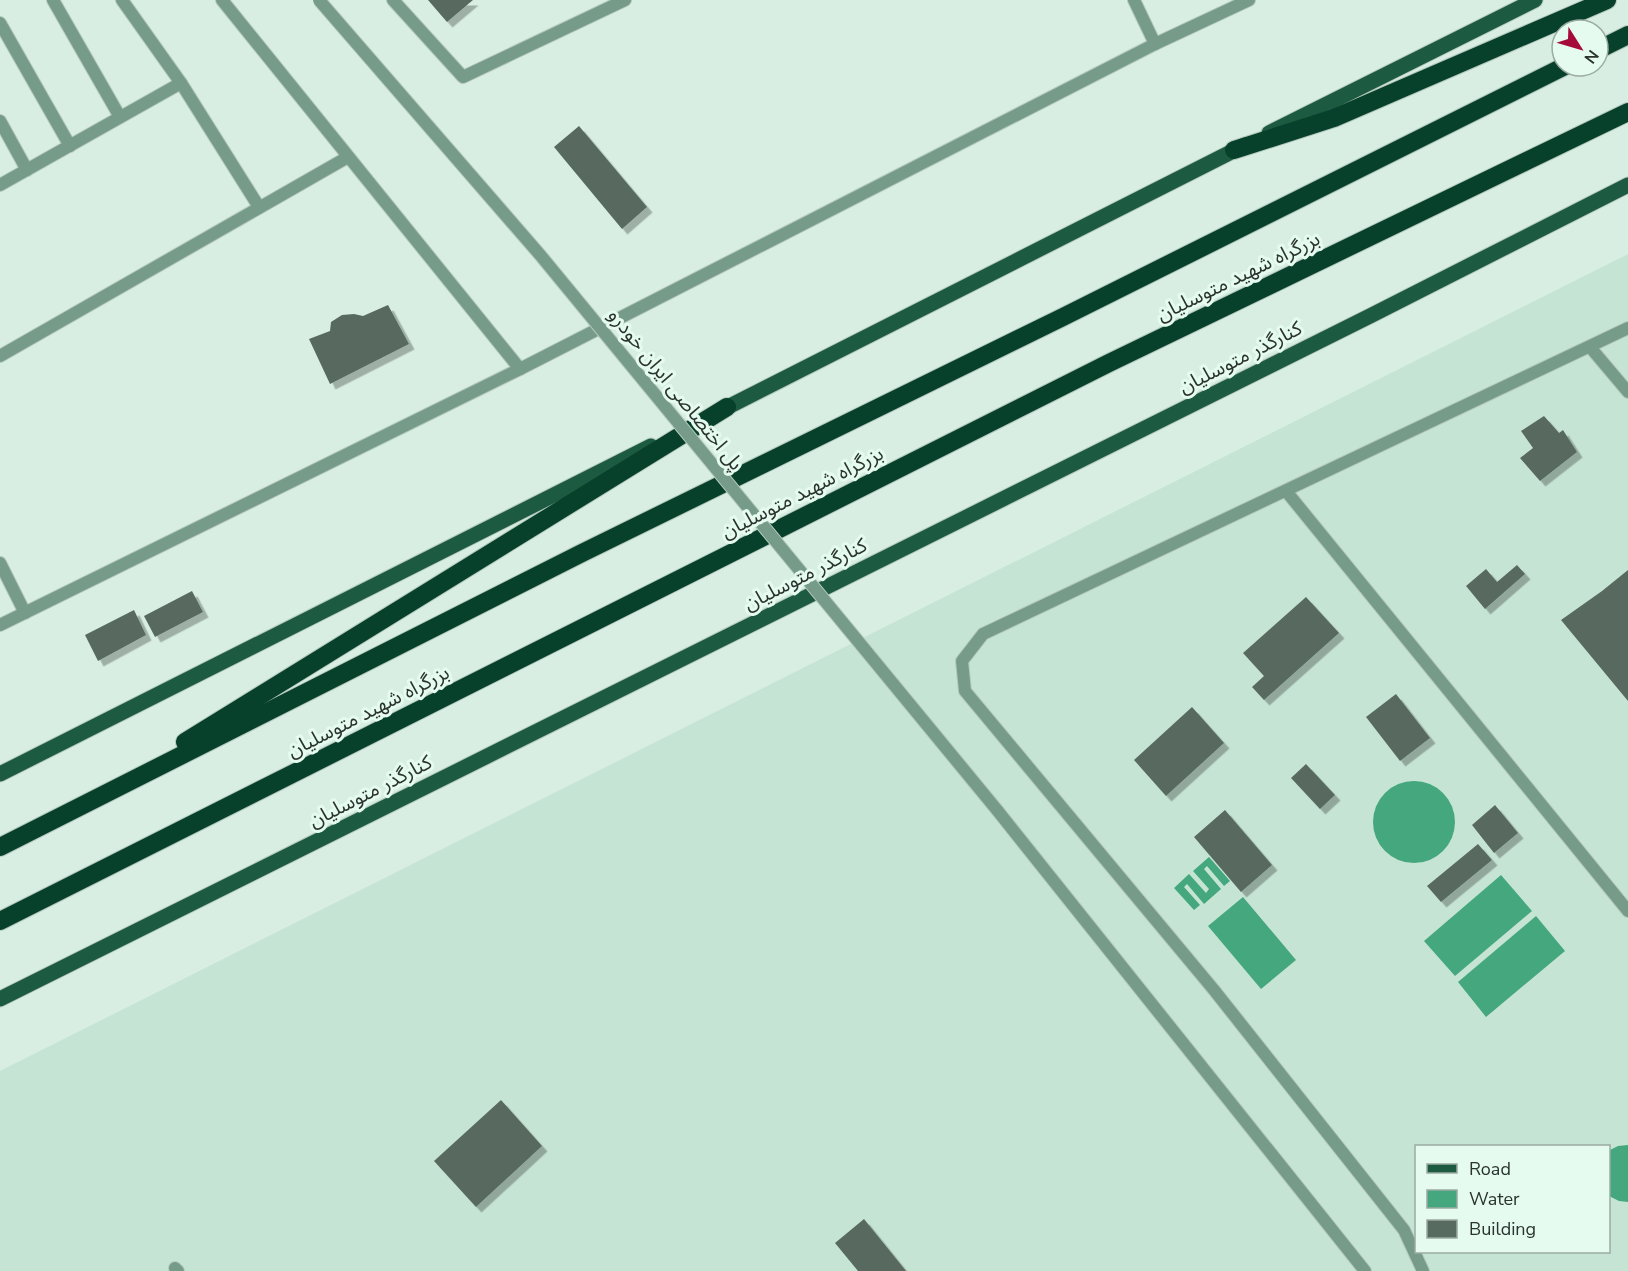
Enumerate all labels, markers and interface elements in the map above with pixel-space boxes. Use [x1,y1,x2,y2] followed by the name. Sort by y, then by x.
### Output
[1550,18,1610,78] north arrow
[1579,45,1604,68] text: N
[1152,225,1324,328] street label: بزرگراه شهید متوسلیان
[602,303,749,476] street label: پل اختصاصی ایران خودرو
[1174,314,1307,400] street label: کنارگذر متوسلیان
[717,440,888,545] street label: بزرگراه شهید متوسلیان
[739,531,872,617] street label: کنارگذر متوسلیان
[283,659,454,764] street label: بزرگراه شهید متوسلیان
[304,748,437,834] street label: کنارگذر متوسلیان
[1415,1145,1610,1253] legend
[1469,1157,1511,1181] text: Road
[1469,1187,1520,1211] text: Water
[1469,1217,1536,1241] text: Building

